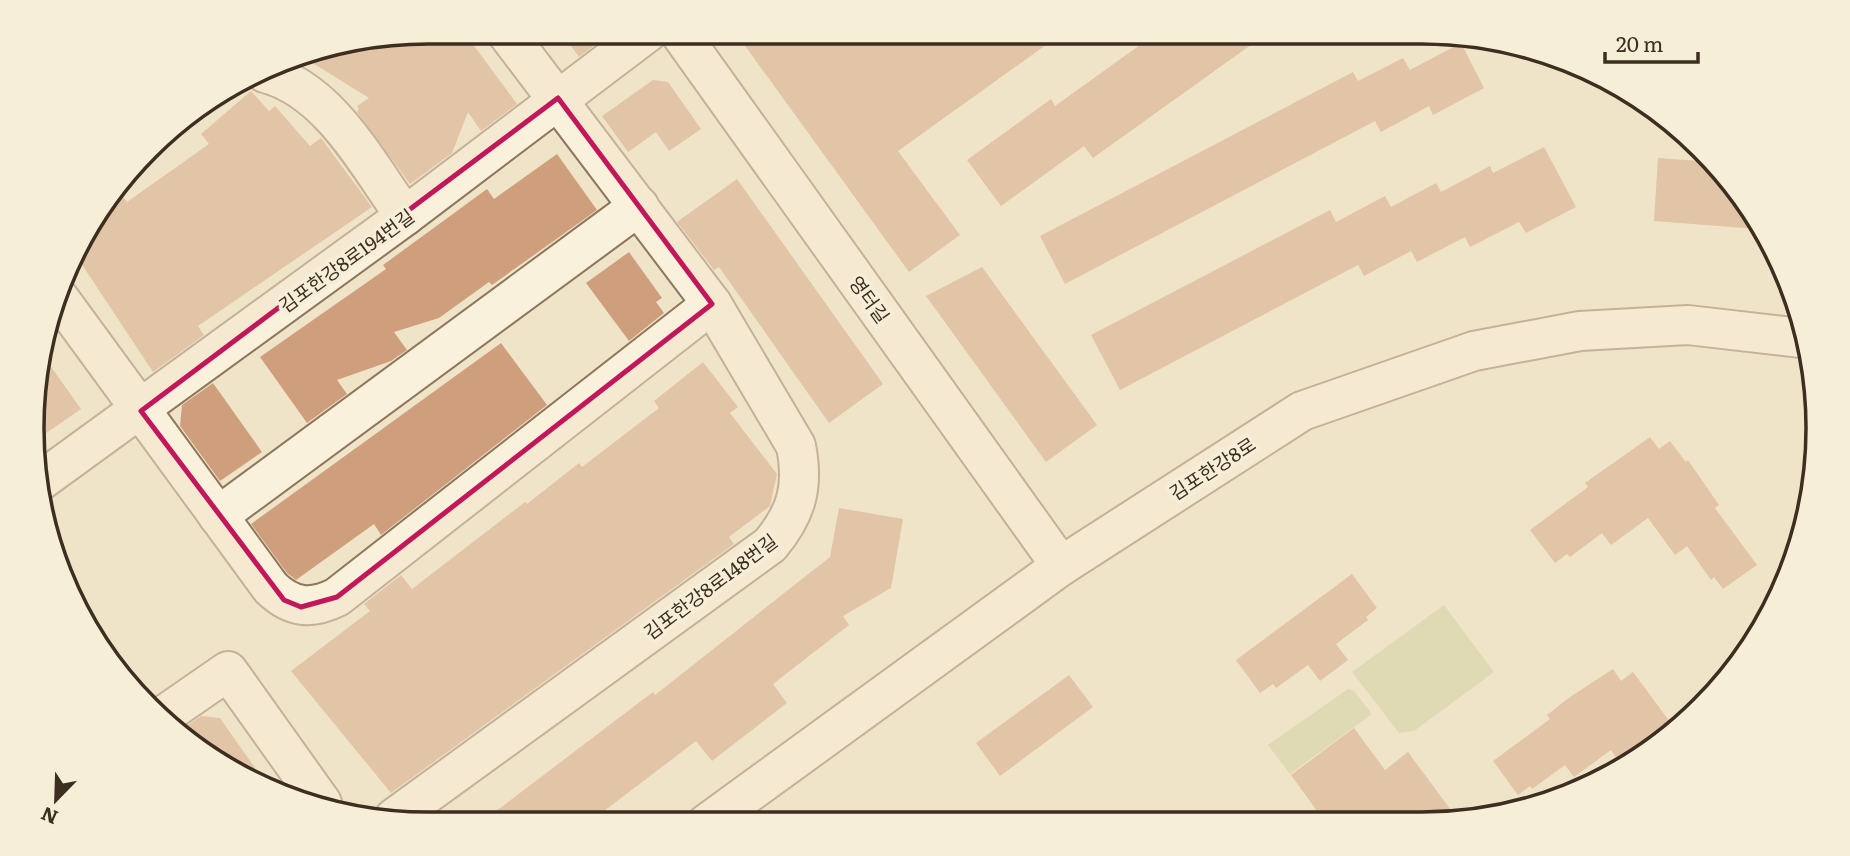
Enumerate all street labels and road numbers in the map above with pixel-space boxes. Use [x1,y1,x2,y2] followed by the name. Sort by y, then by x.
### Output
[273,201,419,319] street label: 김포한강8로194번길
[843,270,897,328] street label: 영터길
[1163,430,1261,506] street label: 김포한강8로
[637,526,783,646] street label: 김포한강8로148번길

